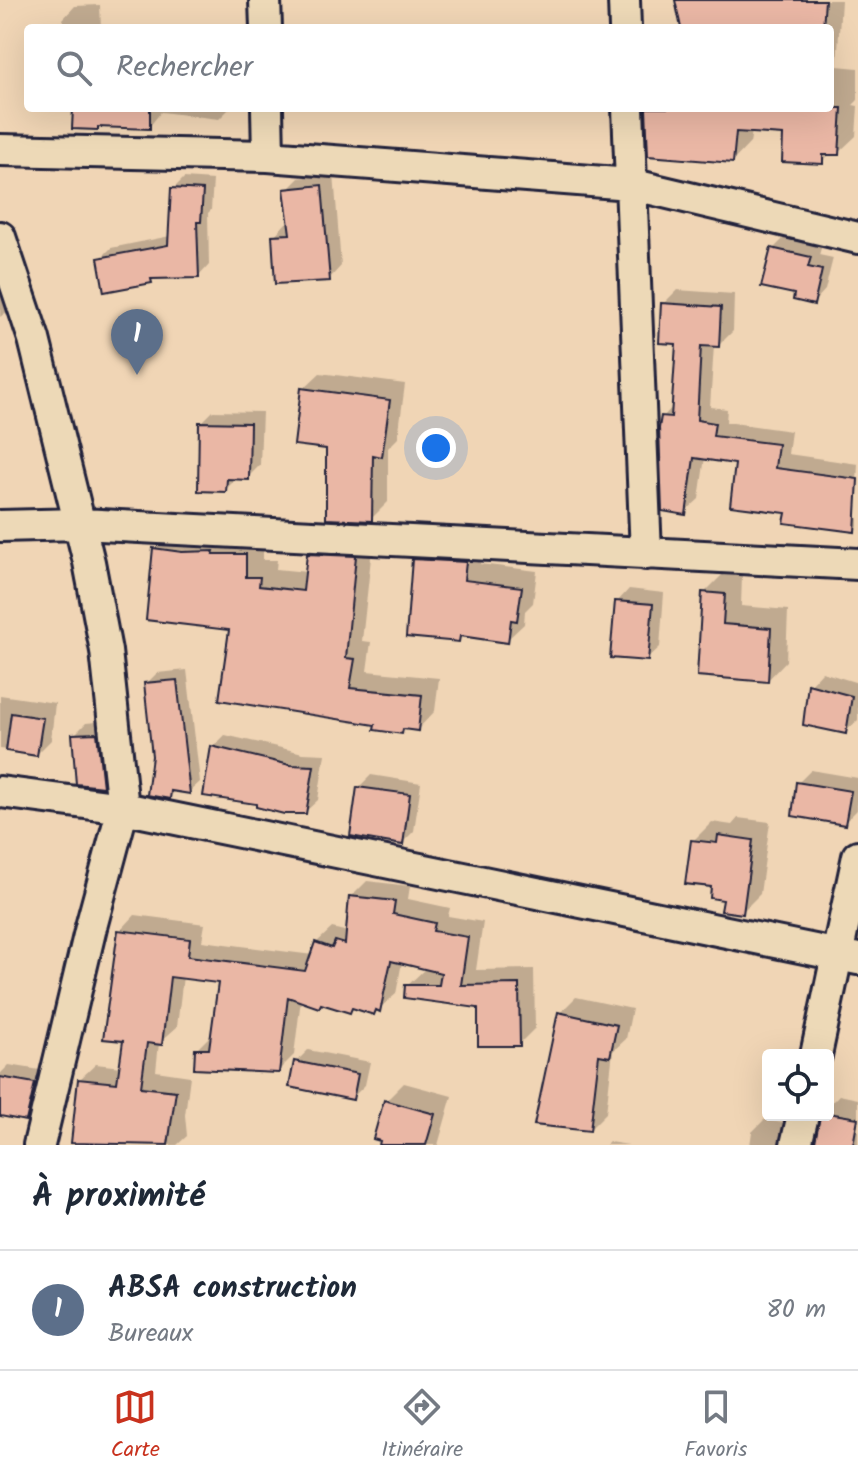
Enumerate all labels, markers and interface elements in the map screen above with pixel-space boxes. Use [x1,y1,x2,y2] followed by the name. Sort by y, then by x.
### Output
[24,24,834,112] search box
[116,44,253,92] text: Rechercher
[52,46,96,90] icon: search
[111,309,163,375] pin: 1
[416,428,456,468] your location
[762,1049,834,1121] map controls
[762,1049,834,1121] button: locate
[32,1170,205,1224] text: À proximité
[108,1265,357,1313] text: ABSA construction
[54,1289,62,1331] text: 1
[766,1289,826,1331] text: 80 m
[108,1313,193,1355] text: Bureaux
[111,1385,160,1468] tab: Carte
[381,1385,463,1468] tab: Itinéraire
[684,1385,747,1468] tab: Favoris

